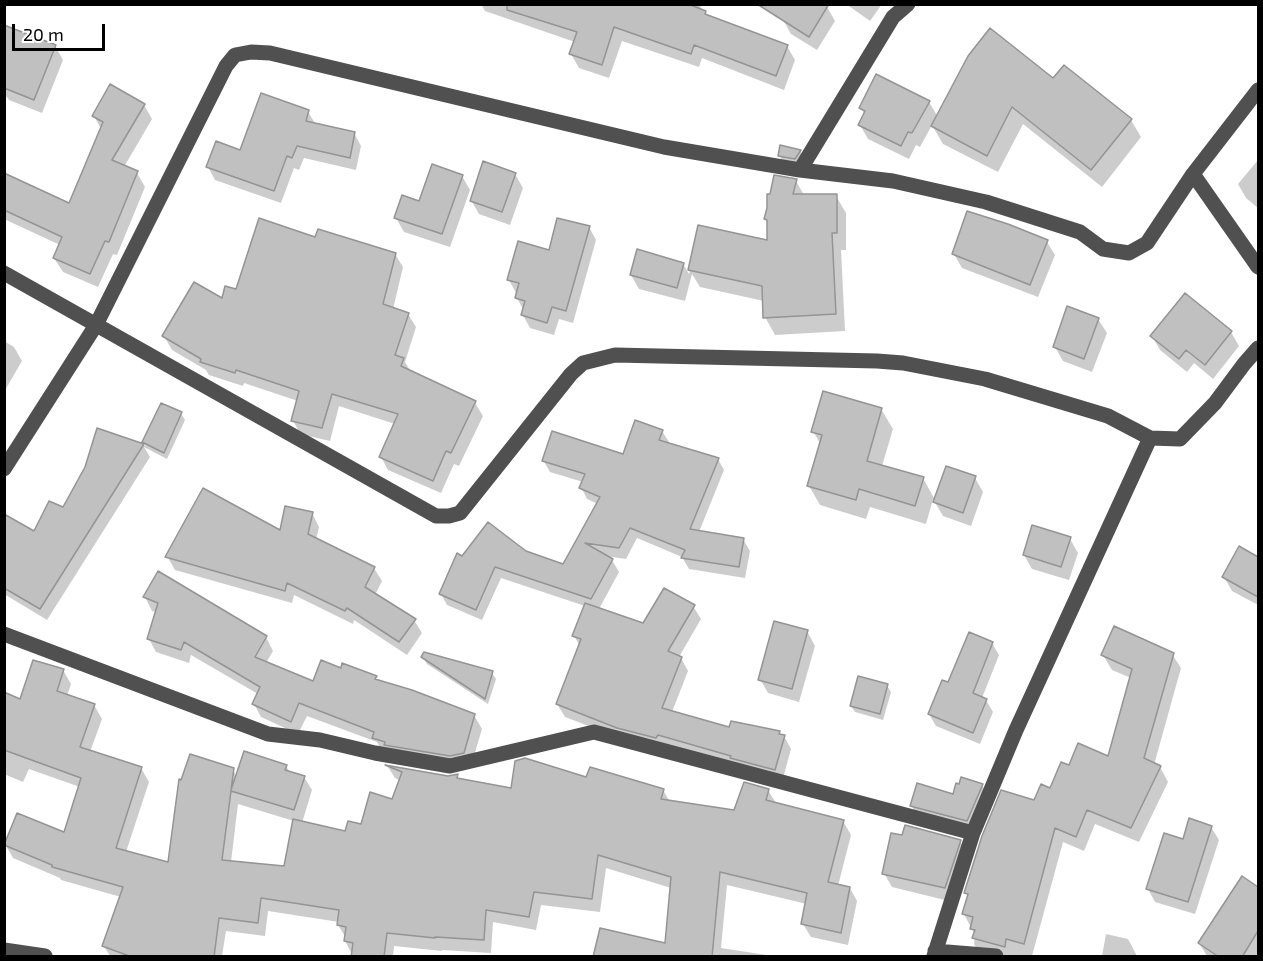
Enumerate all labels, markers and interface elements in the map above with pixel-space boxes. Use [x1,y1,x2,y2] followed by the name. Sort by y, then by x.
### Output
[15,12,108,50] scale bar
[23,23,64,45] text: 20 m

